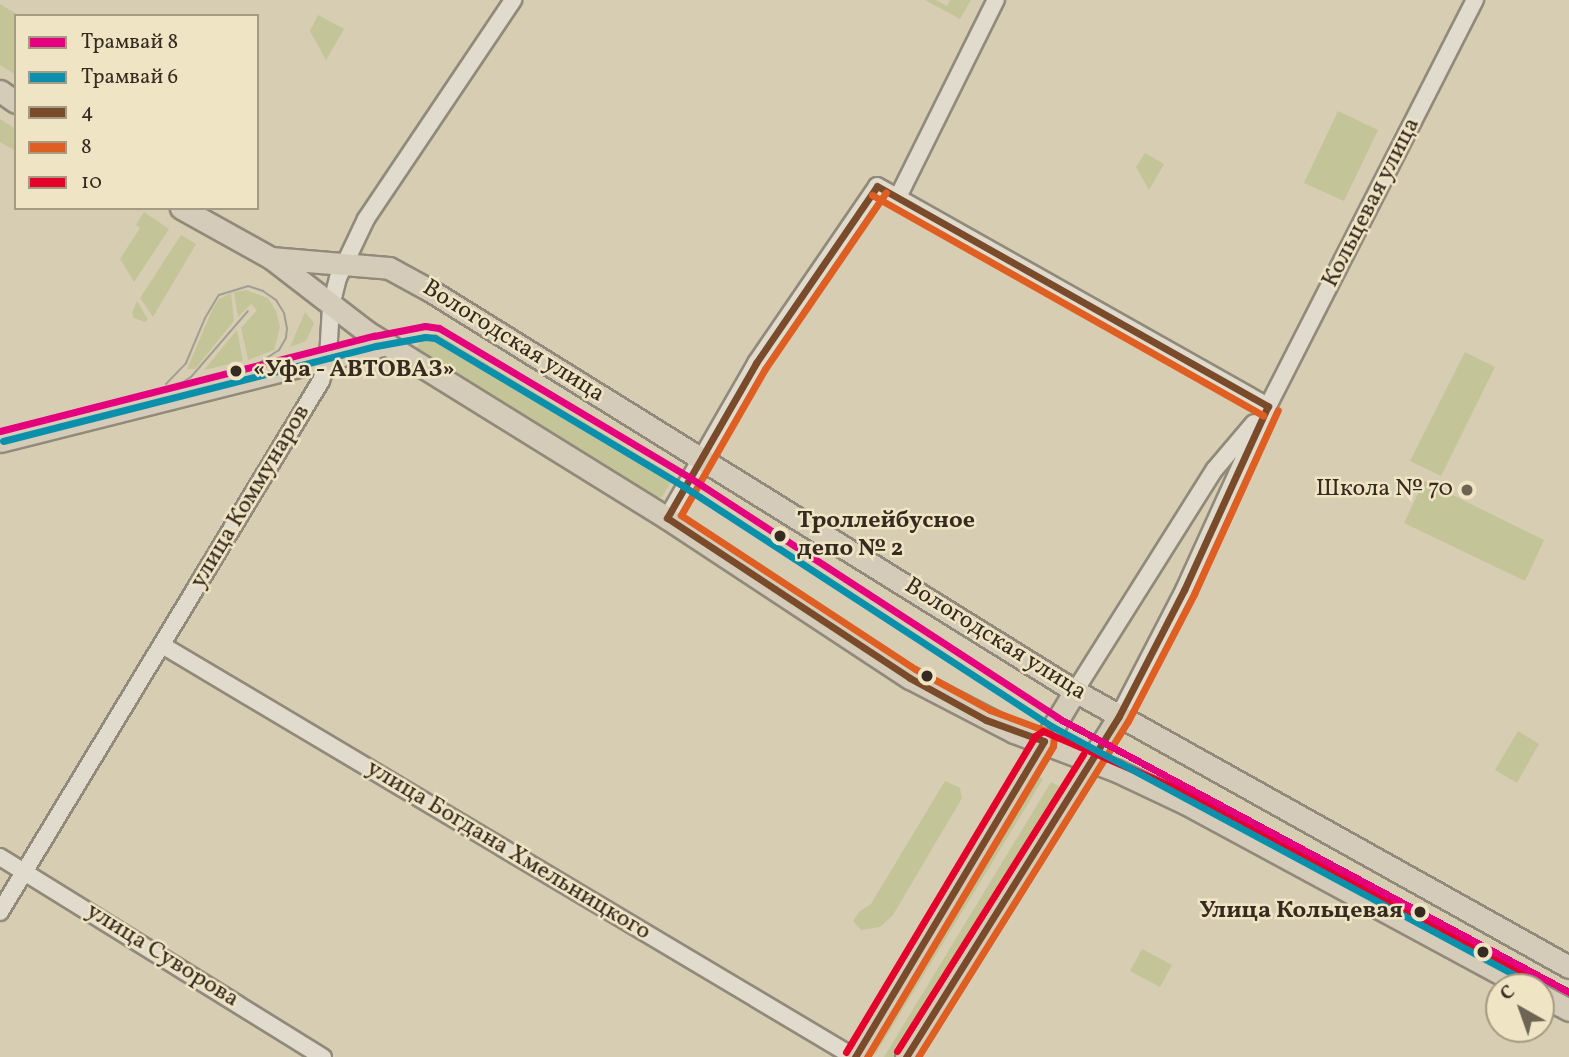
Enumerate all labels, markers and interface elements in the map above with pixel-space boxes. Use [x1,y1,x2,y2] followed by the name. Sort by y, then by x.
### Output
[14,14,259,210] legend
[81,28,178,57] text: Трамвай 8
[81,63,178,92] text: Трамвай 6
[81,98,94,127] text: 4
[1317,113,1427,293] street label: Кольцевая улица
[81,133,92,162] text: 8
[81,168,102,197] text: 10
[416,274,610,410] street label: Вологодская улица
[253,357,456,385] place label: «Уфа - АВТОВАЗ»
[225,360,247,382] marker: «Уфа - АВТОВАЗ»
[185,400,317,594] street label: улица Коммунаров
[1316,476,1453,504] place label: Школа № 70
[1459,482,1475,498] marker: Школа № 70
[797,508,975,564] place label: Троллейбусное депо № 2
[769,525,791,547] marker: Троллейбусное депо № 2
[898,572,1092,708] street label: Вологодская улица
[920,669,934,683] unlabelled marker
[361,755,655,947] street label: улица Богдана Хмельницкого
[80,897,244,1015] street label: улица Суворова
[1199,898,1403,926] place label: Улица Кольцевая
[1409,901,1431,923] marker: Улица Кольцевая
[1476,945,1490,959] unlabelled marker
[1485,973,1555,1043] north arrow
[1495,980,1521,1007] text: С

